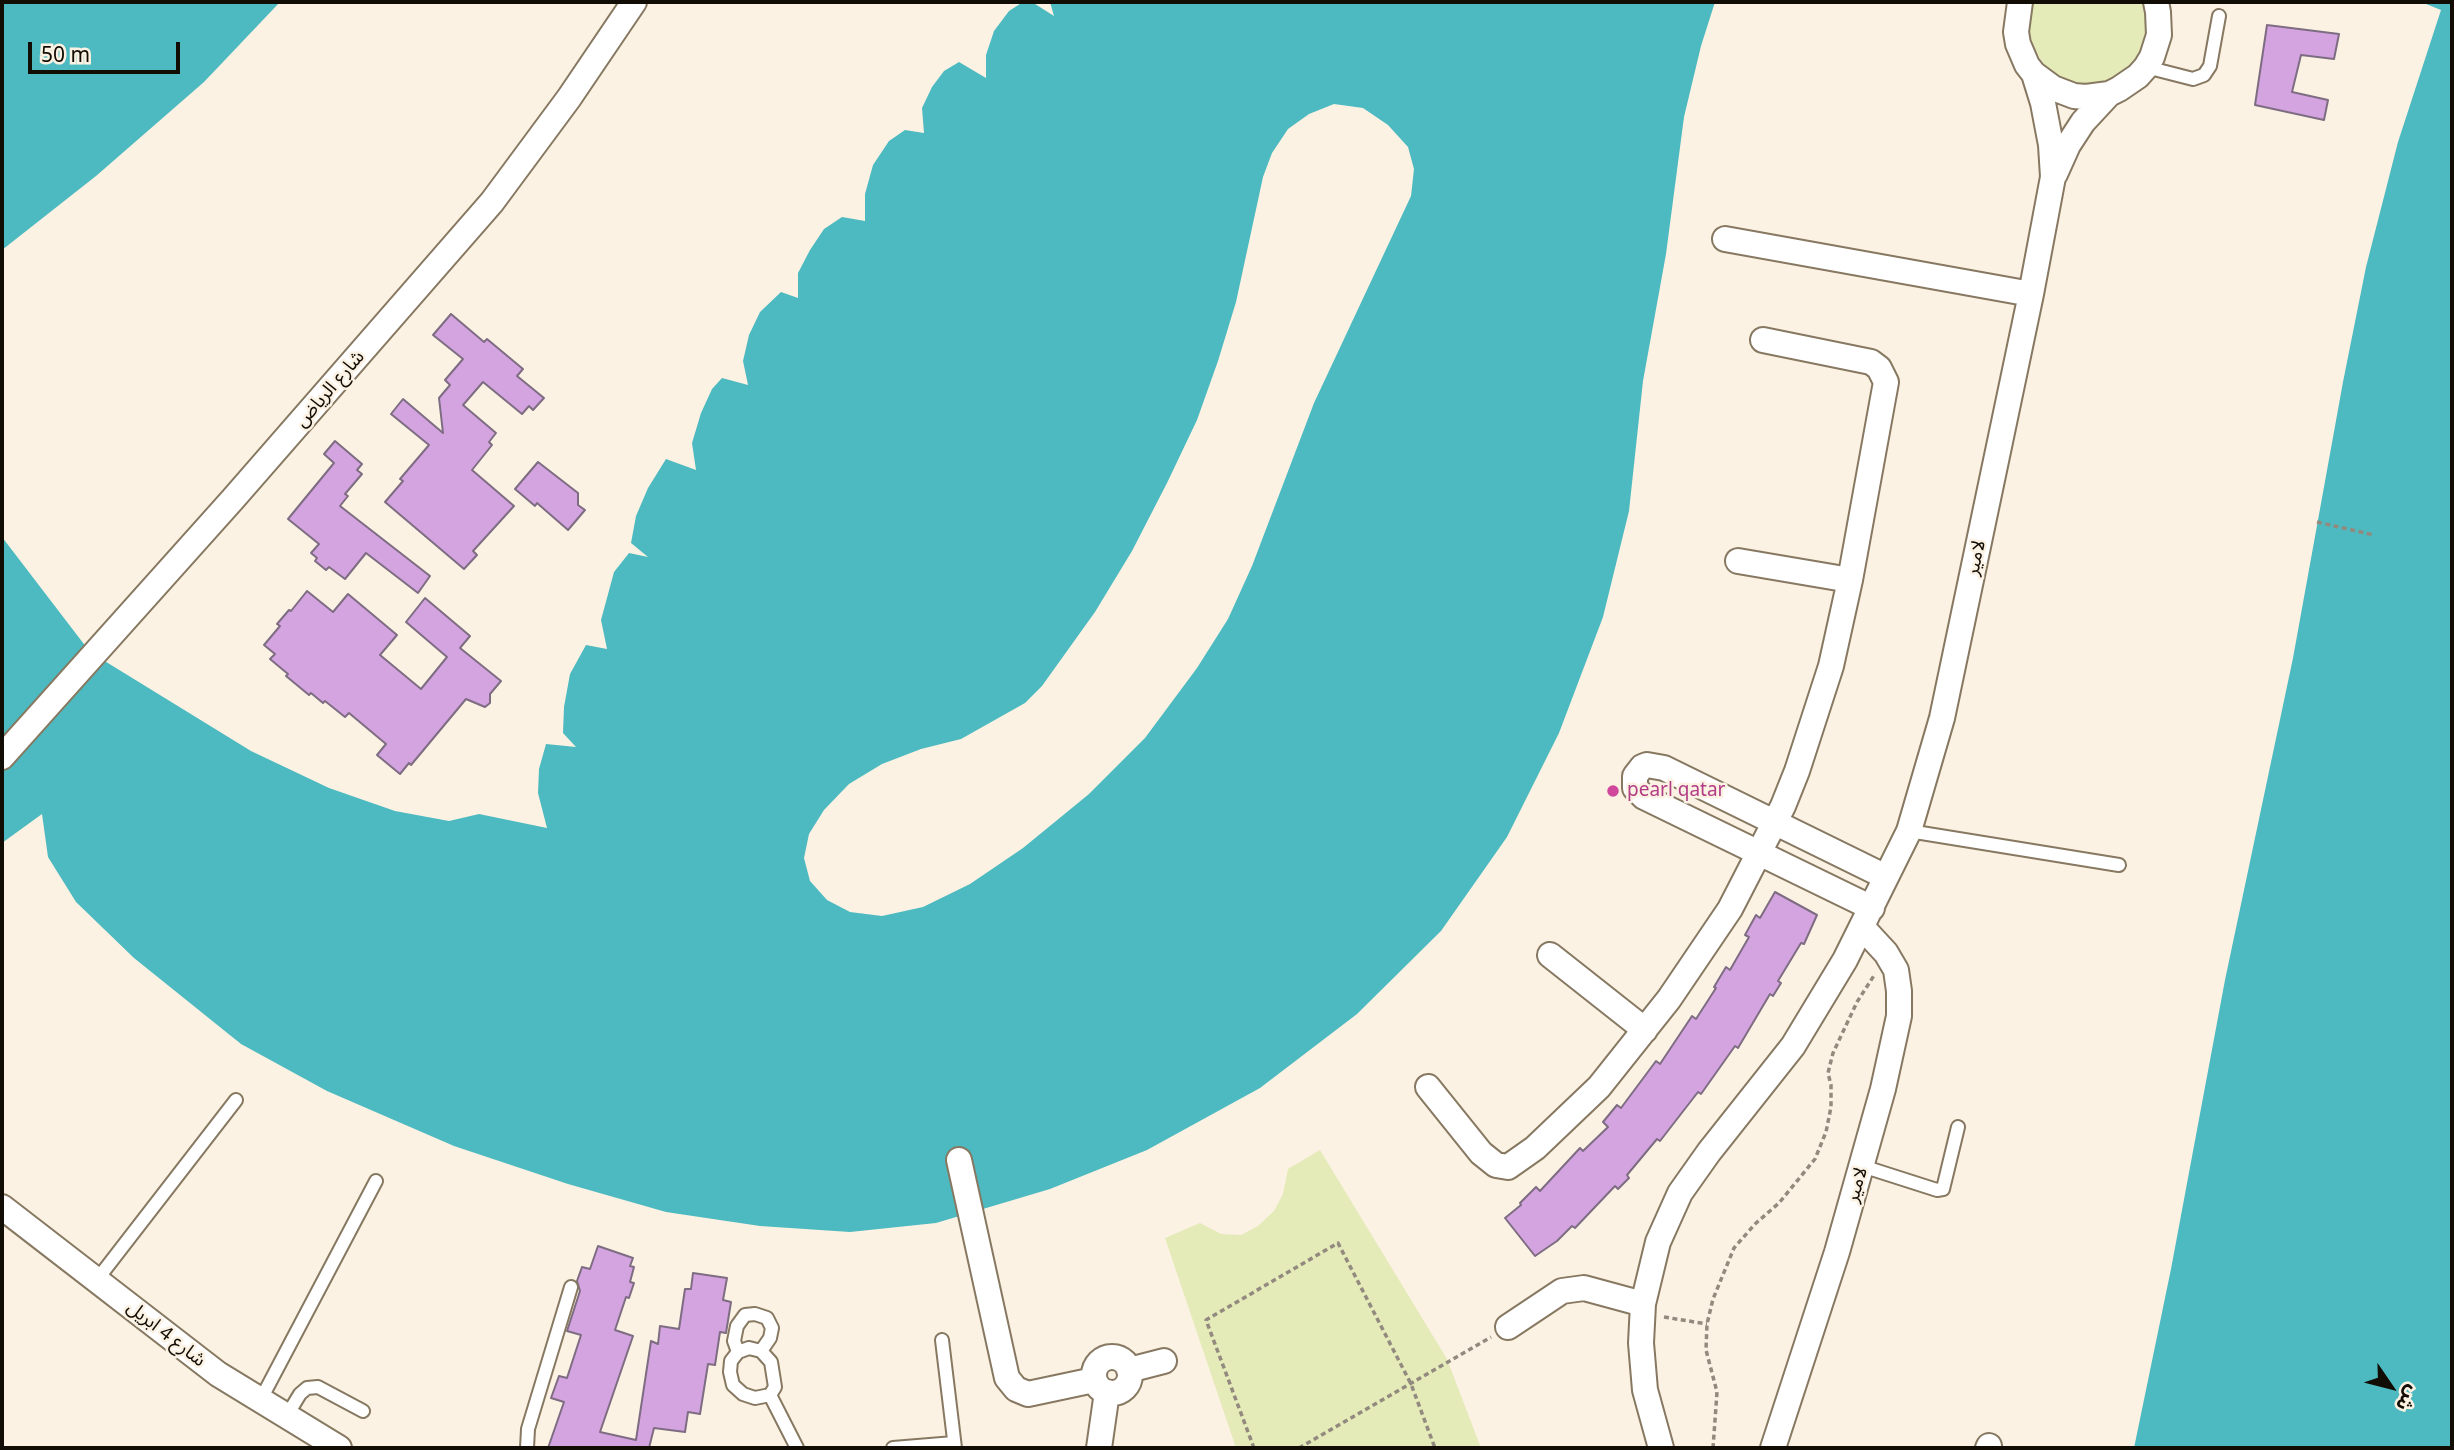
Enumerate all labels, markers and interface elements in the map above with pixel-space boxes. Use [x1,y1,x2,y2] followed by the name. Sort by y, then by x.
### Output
[32,28,184,72] scale bar
[41,40,90,68] text: 50 m
[290,346,370,432] street label: شارع الرياض
[1961,538,1991,578] street label: لامير
[1627,780,1725,802] place label: pearl qatar
[1605,783,1621,799] marker: pearl qatar
[1841,1165,1873,1205] street label: لامير
[122,1296,210,1372] street label: شارع 4 ابريل
[2356,1352,2426,1422] north arrow
[2390,1381,2426,1417] text: ش

